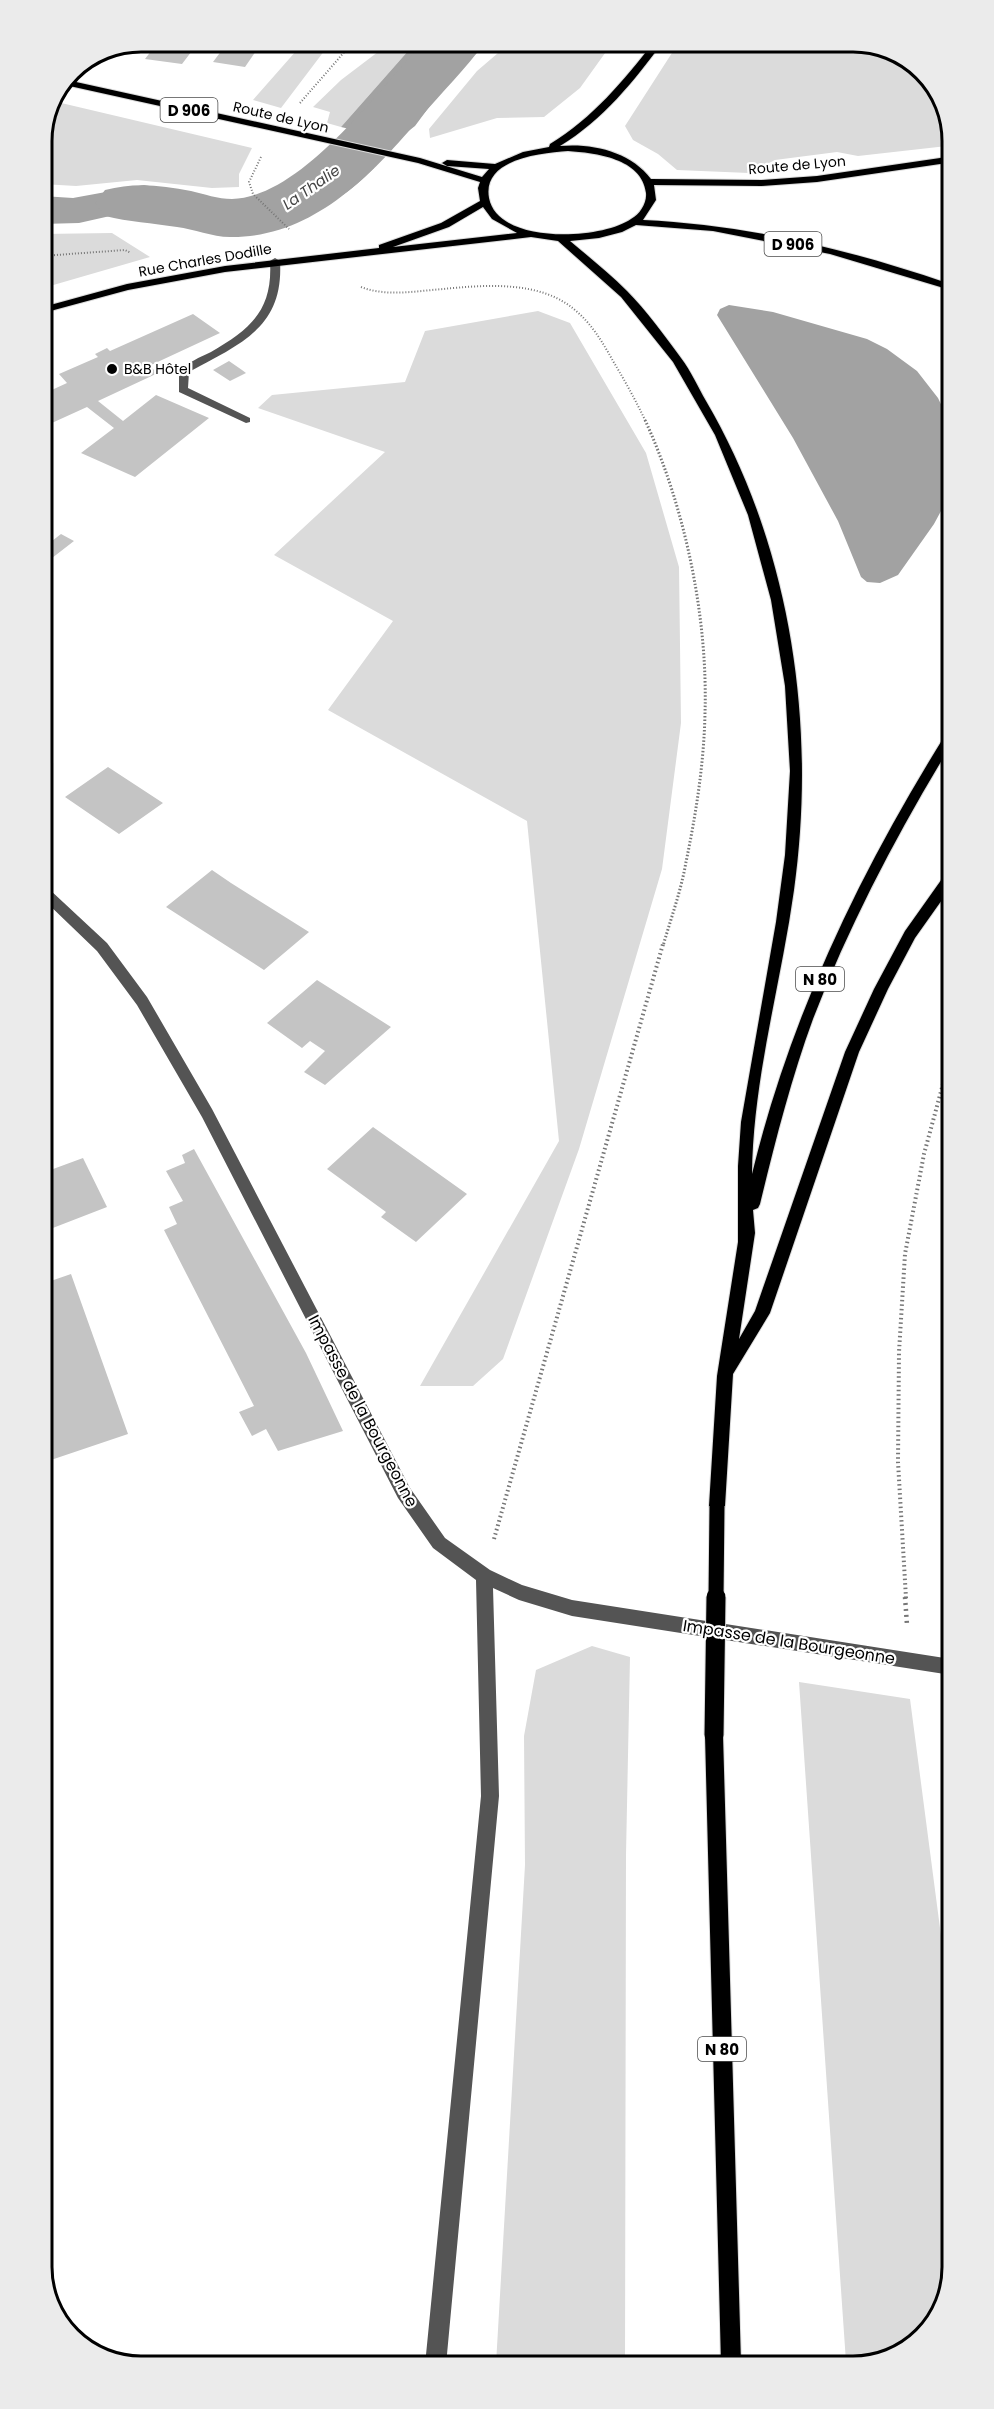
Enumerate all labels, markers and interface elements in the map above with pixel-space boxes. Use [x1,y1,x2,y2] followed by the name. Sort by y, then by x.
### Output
[231,96,331,138] street label: Route de Lyon
[160,98,218,122] road number: D 906
[747,151,847,179] street label: Route de Lyon
[278,160,344,214] water label: La Thalie
[764,232,822,256] road number: D 906
[137,238,273,282] street label: Rue Charles Dodille
[124,359,191,379] place label: B&B Hôtel
[105,362,119,376] marker: B&B Hôtel
[796,967,844,991] road number: N 80
[302,1311,424,1511] street label: Impasse de la Bourgeonne
[681,1614,897,1670] street label: Impasse de la Bourgeonne
[698,2037,746,2061] road number: N 80

